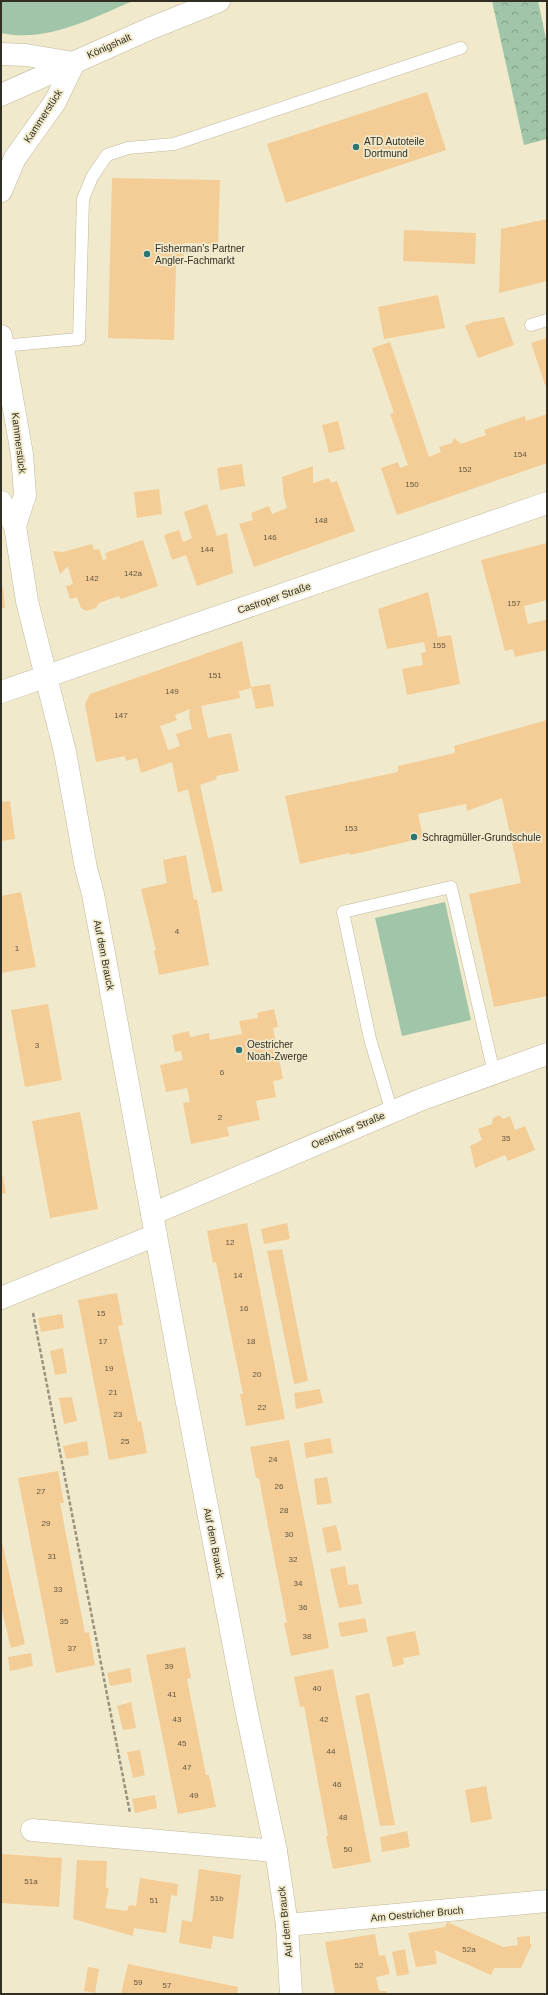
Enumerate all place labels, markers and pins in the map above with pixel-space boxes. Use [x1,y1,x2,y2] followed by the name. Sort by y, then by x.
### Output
[364,136,425,159] place label: ATD Autoteile Dortmund
[351,142,361,152] marker: ATD Autoteile Dortmund
[155,243,246,266] place label: Fisherman’s Partner Angler-Fachmarkt
[142,249,152,259] marker: Fisherman’s Partner Angler-Fachmarkt
[409,832,419,842] marker: Schragmüller-Grundschule
[422,832,541,843] place label: Schragmüller-Grundschule
[247,1039,308,1062] place label: Oestricher Noah-Zwerge
[234,1045,244,1055] marker: Oestricher Noah-Zwerge

